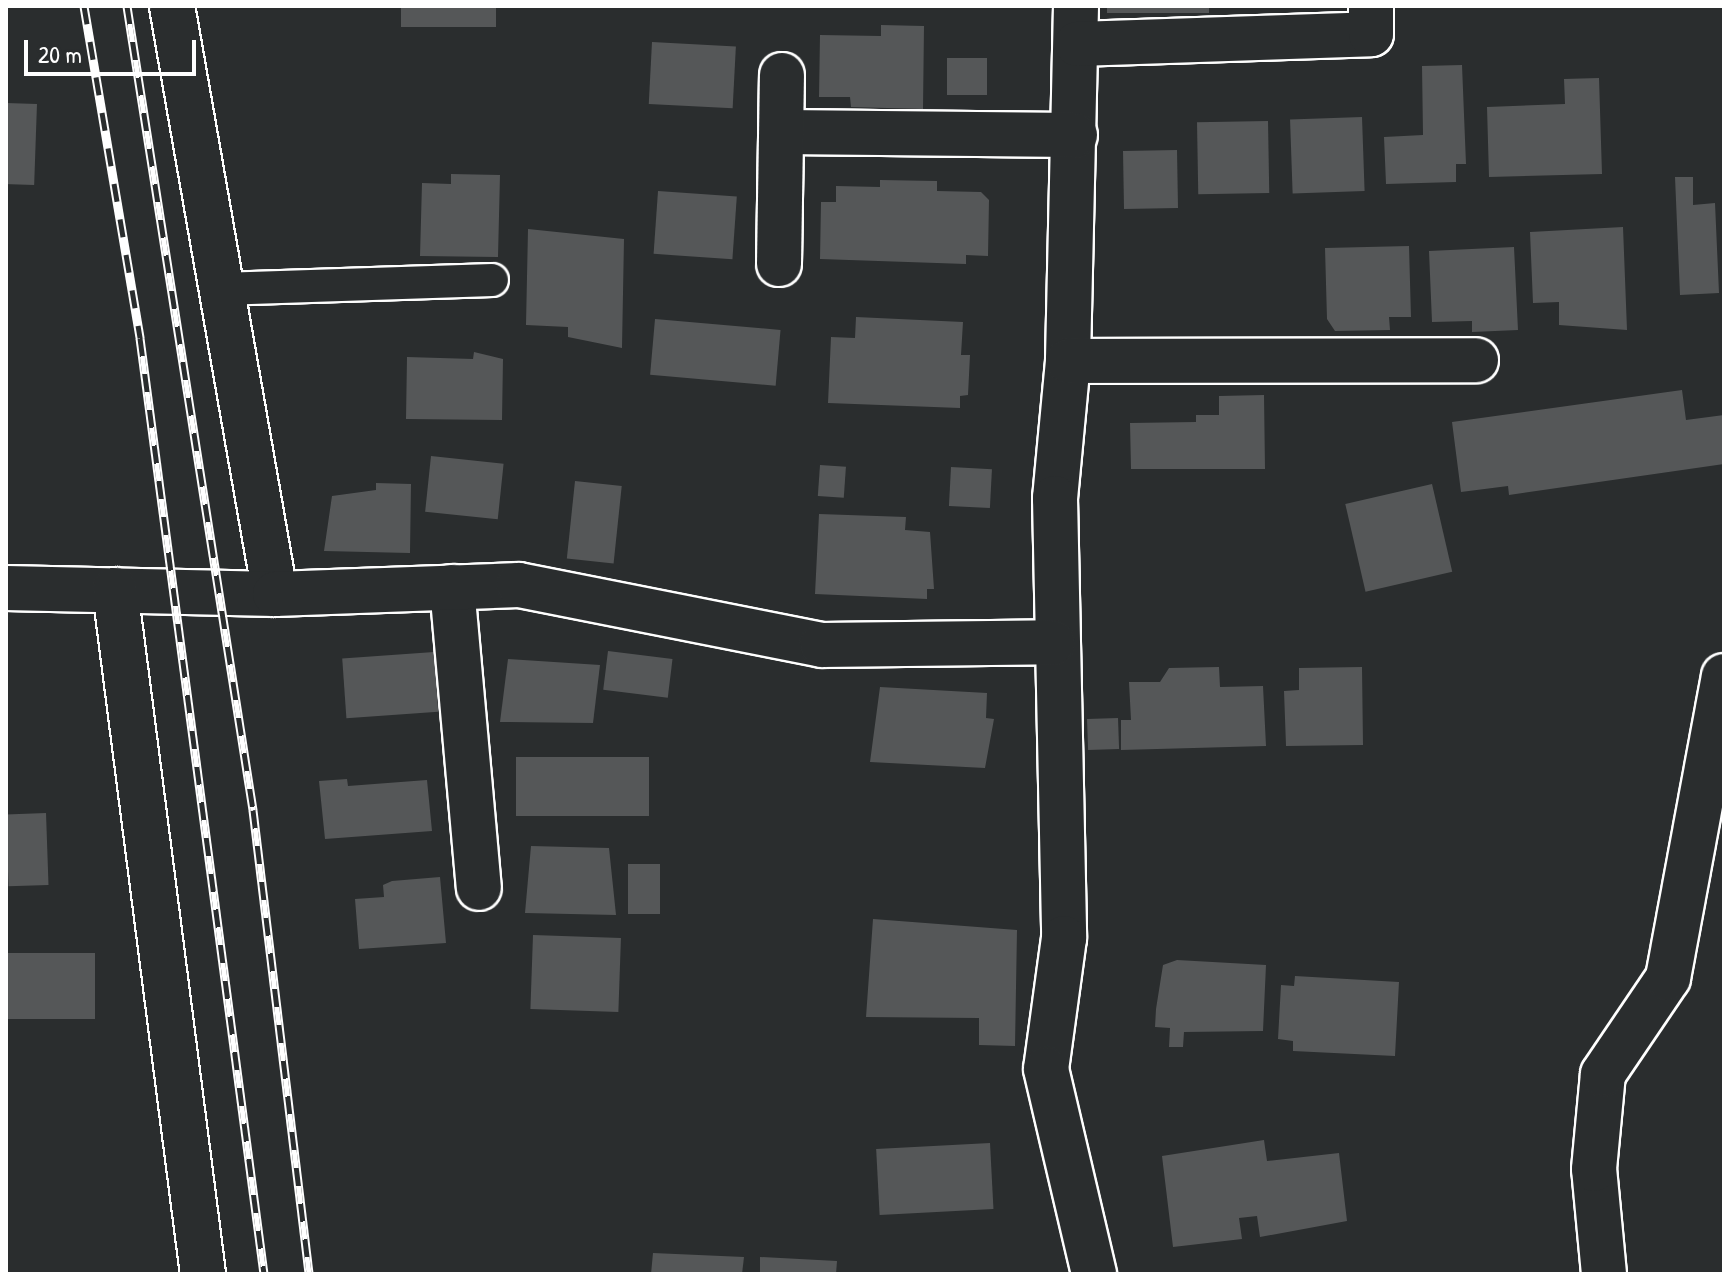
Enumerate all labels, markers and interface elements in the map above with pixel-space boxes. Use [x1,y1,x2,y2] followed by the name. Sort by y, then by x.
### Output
[28,24,200,74] scale bar
[38,38,82,70] text: 20 m

